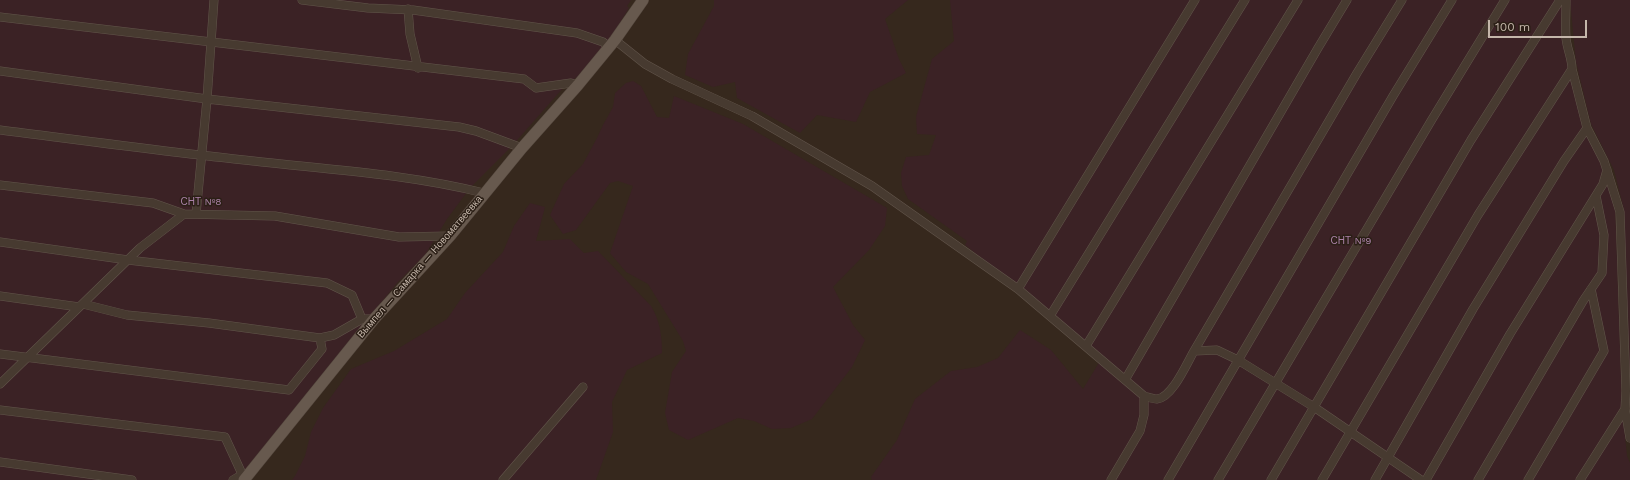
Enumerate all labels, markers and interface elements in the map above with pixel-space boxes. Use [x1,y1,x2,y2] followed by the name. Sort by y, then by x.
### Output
[1490,12,1589,38] scale bar
[1495,20,1530,34] text: 100 m
[355,194,485,340] street label: Вымпел — Самарка — Новоматвеевка
[180,196,222,208] park label: СНТ №8
[1330,235,1372,247] park label: СНТ №9

